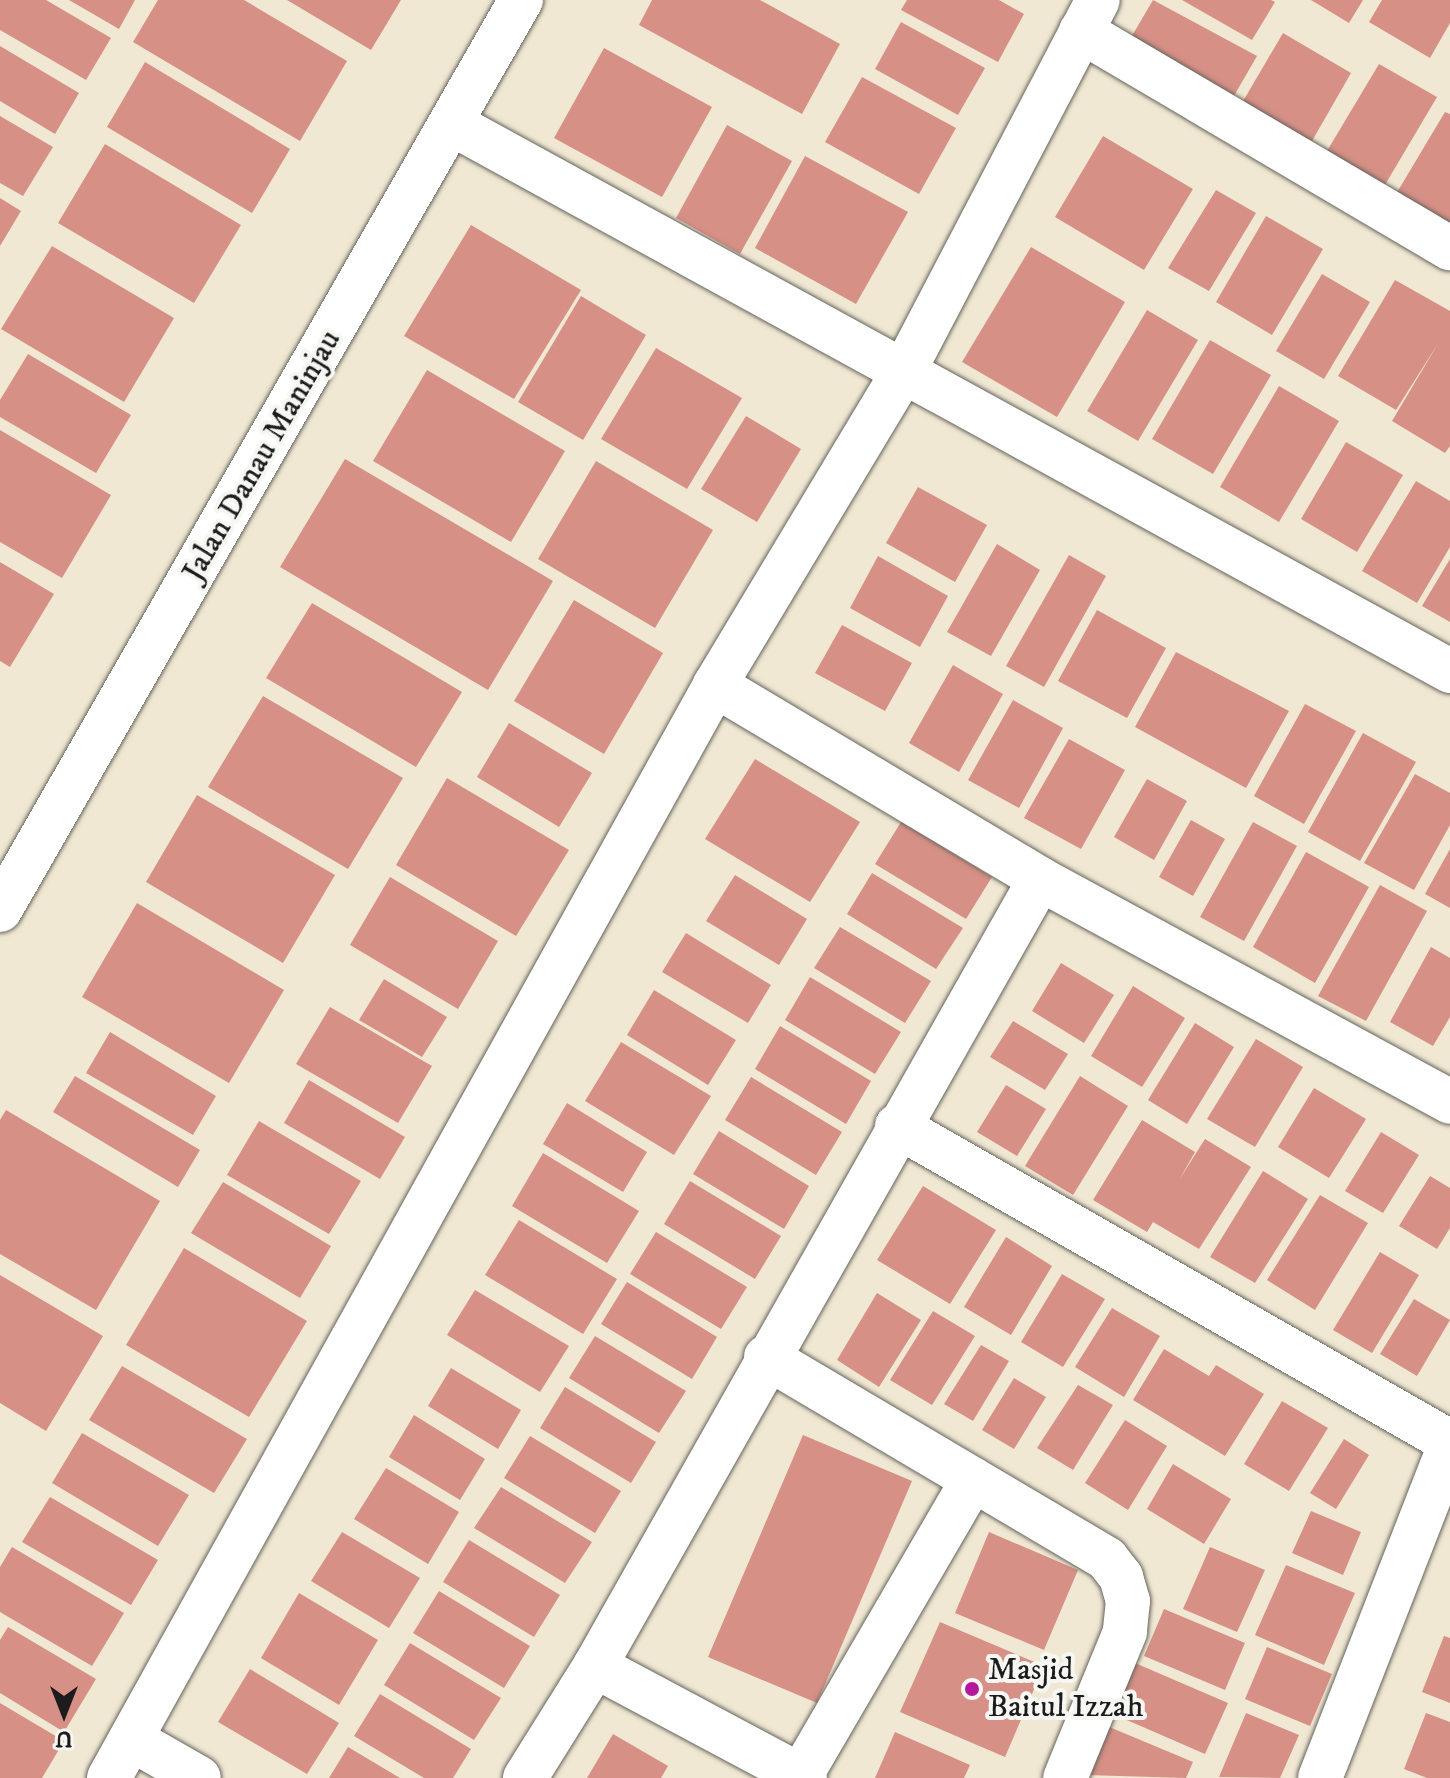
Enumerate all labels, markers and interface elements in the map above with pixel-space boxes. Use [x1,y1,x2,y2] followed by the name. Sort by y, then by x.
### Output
[174,323,350,589] street label: Jalan Danau Maninjau
[988,1652,1143,1727] place label: Masjid Baitul Izzah
[24,1674,104,1754] north arrow
[963,1680,981,1698] marker: Masjid Baitul Izzah
[55,1725,73,1752] text: U

